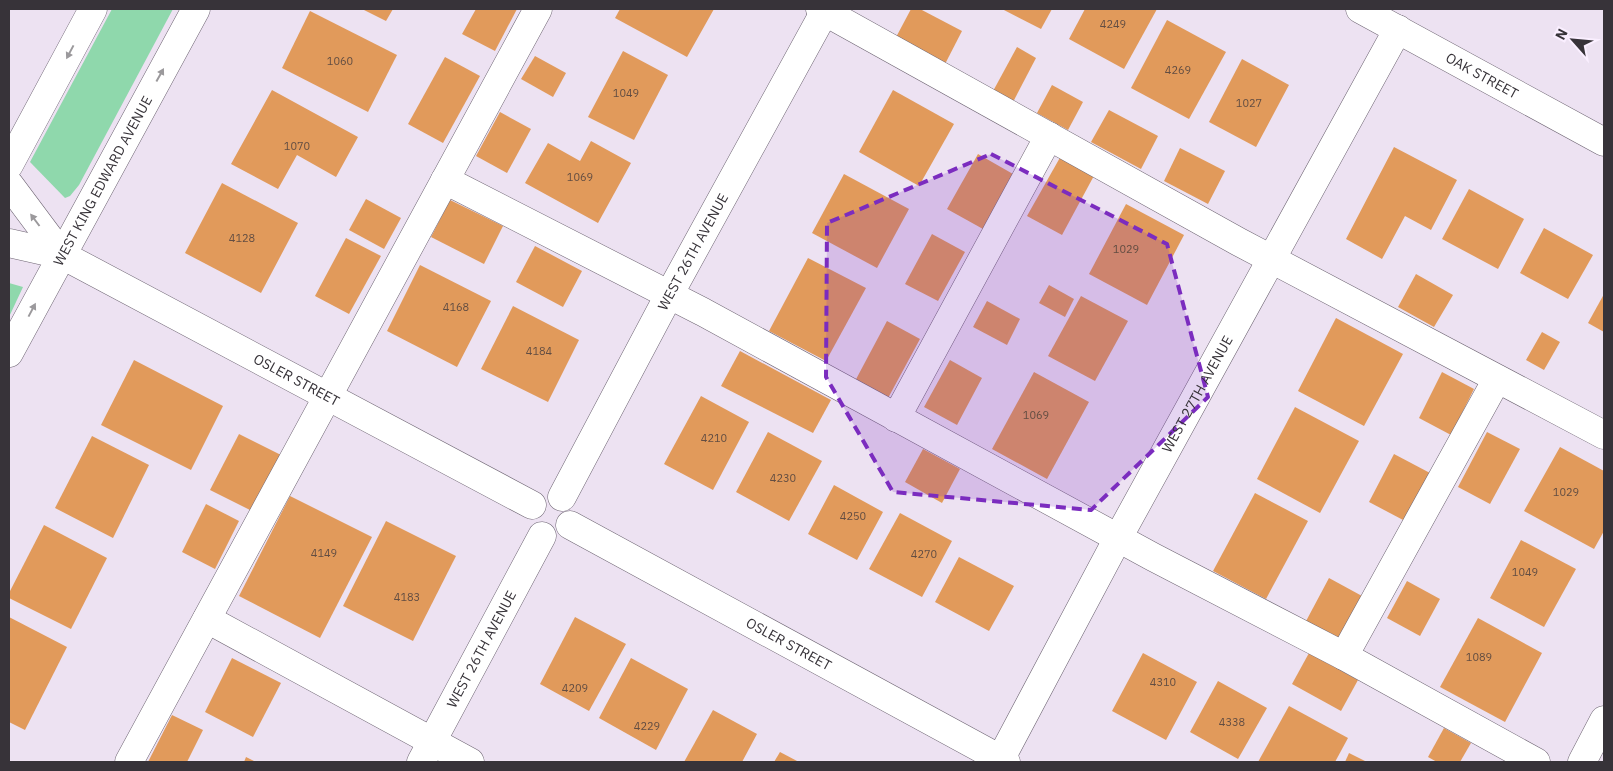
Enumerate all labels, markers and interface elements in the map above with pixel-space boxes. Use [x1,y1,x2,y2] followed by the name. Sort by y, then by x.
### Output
[1548,15,1598,65] north arrow
[1100,17,1126,31] house number: 4249
[1551,25,1572,43] text: N
[66,44,74,59] one-way arrow
[1443,48,1522,103] street label: OAK STREET
[327,54,353,68] house number: 1060
[1165,63,1191,77] house number: 4269
[155,68,164,82] one-way arrow
[613,86,639,100] house number: 1049
[49,93,156,269] street label: WEST KING EDWARD AVENUE
[1236,96,1262,110] house number: 1027
[284,139,310,153] house number: 1070
[567,170,593,184] house number: 1069
[654,190,732,313] street label: WEST 26TH AVENUE
[30,213,40,227] one-way arrow
[229,231,255,245] house number: 4128
[1113,242,1139,256] house number: 1029
[443,300,469,314] house number: 4168
[28,303,36,317] one-way arrow
[1158,332,1237,456] street label: WEST 27TH AVENUE
[526,344,553,358] house number: 4184
[250,350,343,410] street label: OSLER STREET
[1023,408,1049,422] house number: 1069
[701,431,727,445] house number: 4210
[770,471,796,485] house number: 4230
[1553,485,1579,499] house number: 1029
[840,509,866,523] house number: 4250
[311,546,337,560] house number: 4149
[911,547,937,561] house number: 4270
[1512,565,1538,579] house number: 1049
[443,587,520,711] street label: WEST 26TH AVENUE
[394,590,420,604] house number: 4183
[743,613,835,674] street label: OSLER STREET
[1466,650,1492,664] house number: 1089
[1150,675,1176,689] house number: 4310
[562,681,588,695] house number: 4209
[1219,715,1245,729] house number: 4338
[634,719,660,733] house number: 4229

